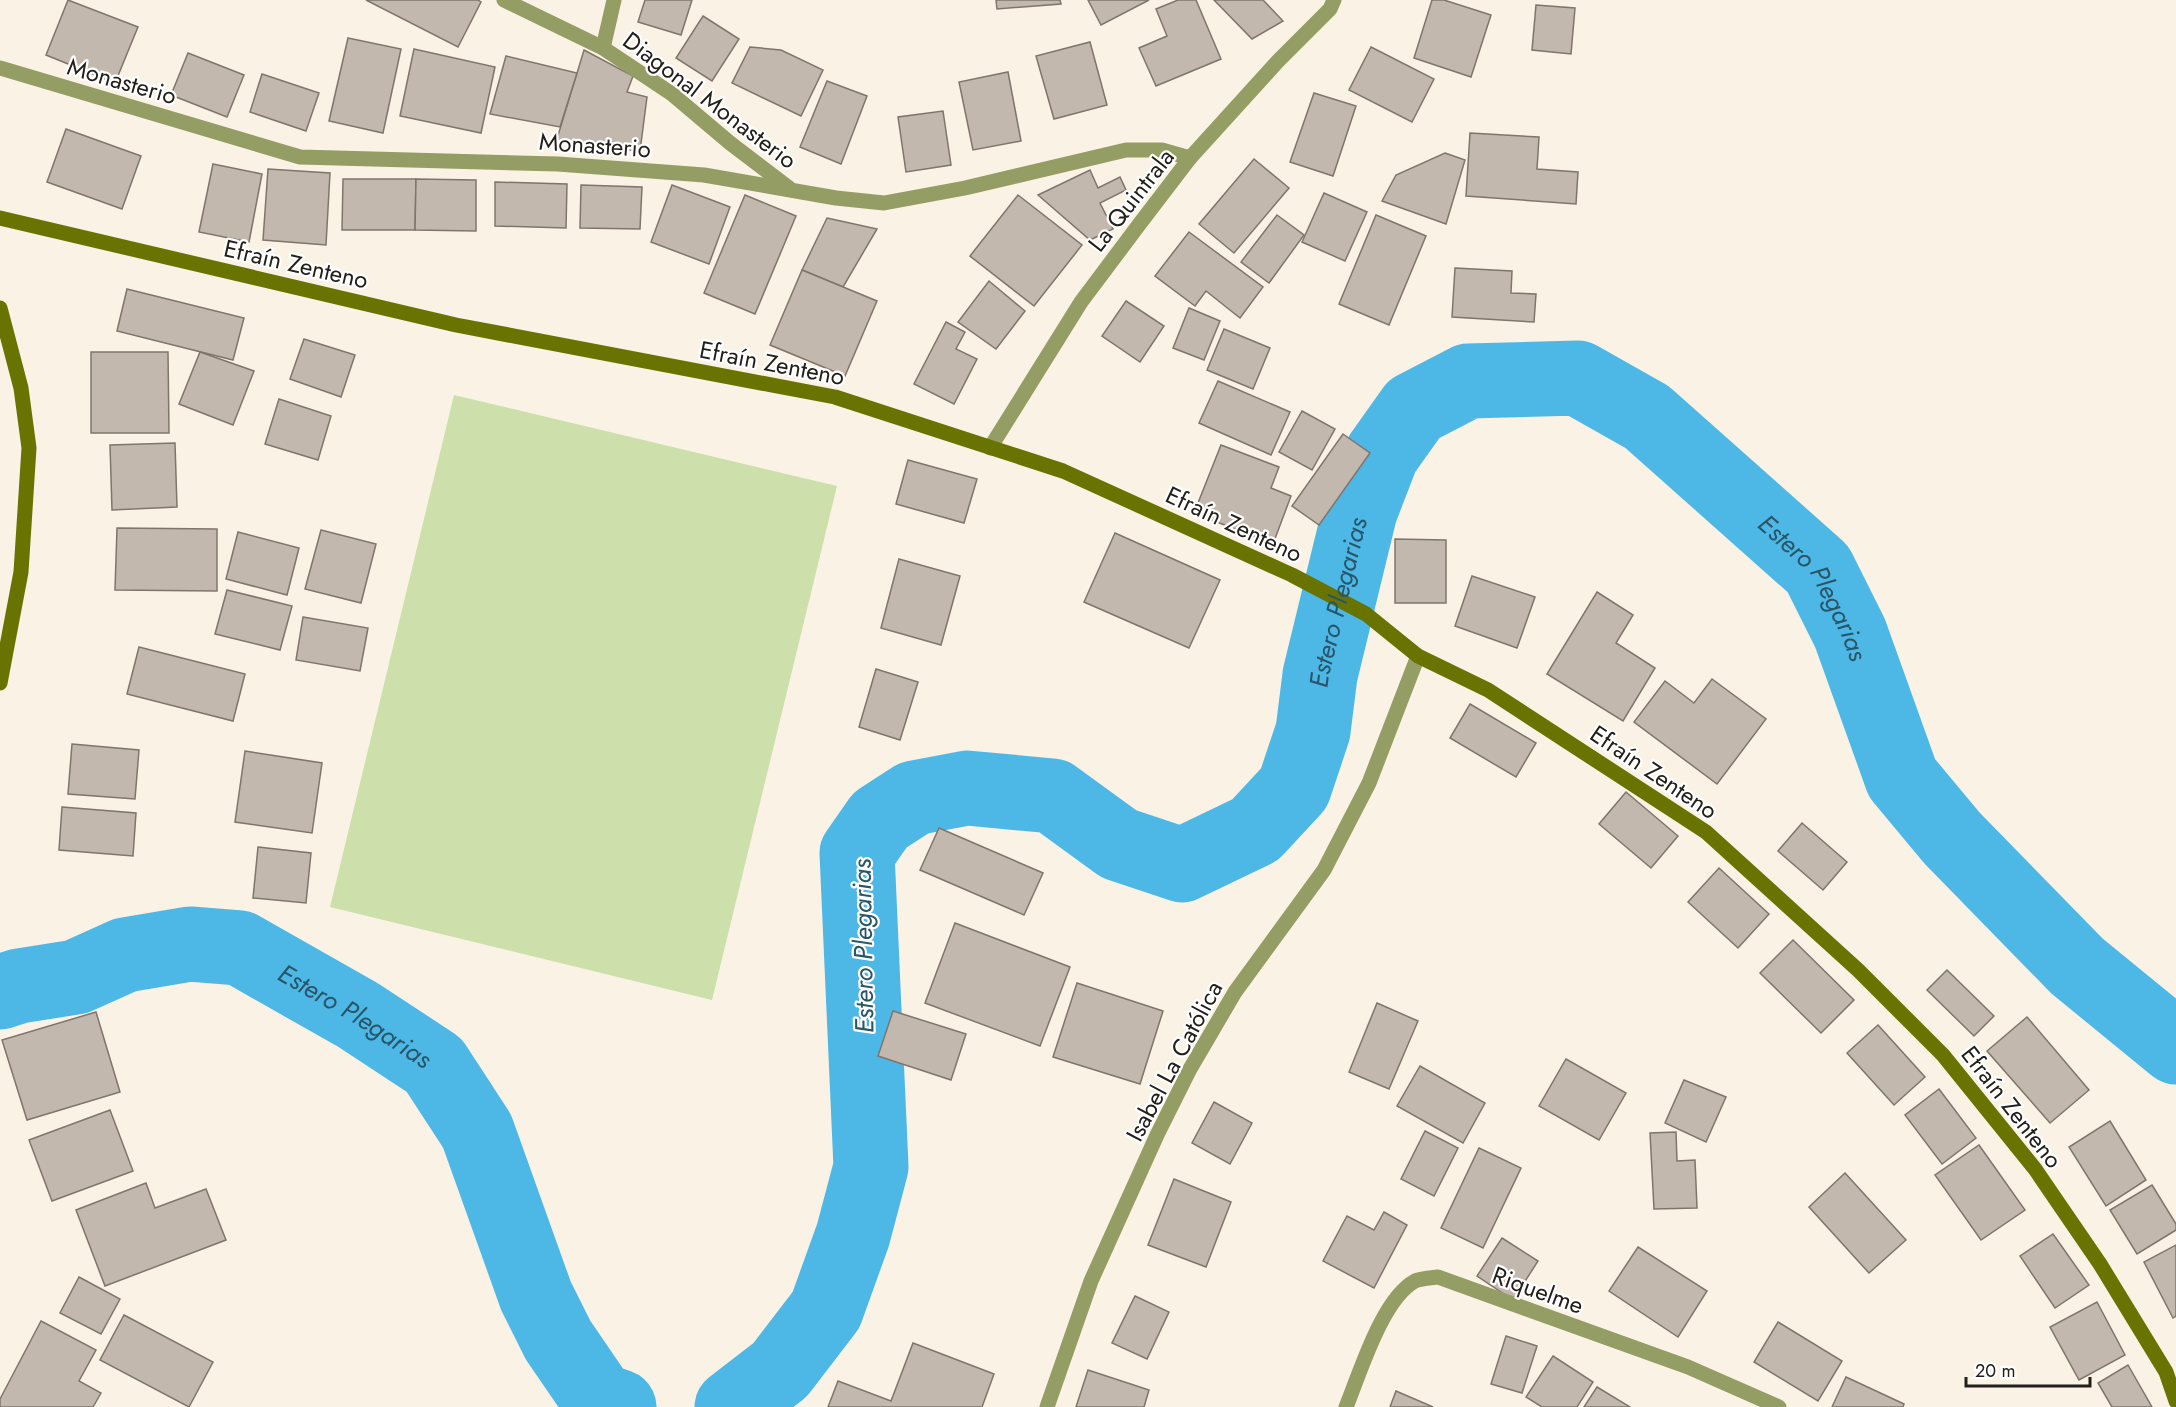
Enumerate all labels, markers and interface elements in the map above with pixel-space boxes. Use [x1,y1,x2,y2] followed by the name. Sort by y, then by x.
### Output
[616,23,804,177] street label: Diagonal Monasterio
[63,49,181,113] street label: Monasterio
[538,124,652,166] street label: Monasterio
[1079,141,1183,259] street label: La Quintrala
[220,230,372,298] street label: Efraín Zenteno
[696,332,848,394] street label: Efraín Zenteno
[1160,477,1308,571] street label: Efraín Zenteno
[1750,505,1878,667] water label: Estero Plegarias
[1300,513,1377,690] water label: Estero Plegarias
[1583,716,1725,828] street label: Efraín Zenteno
[842,858,884,1033] water label: Estero Plegarias
[271,954,440,1078] water label: Estero Plegarias
[1117,975,1231,1147] street label: Isabel La Católica
[1953,1038,2071,1176] street label: Efraín Zenteno
[1487,1257,1589,1323] street label: Riquelme
[1966,1350,2090,1388] scale bar
[1975,1358,2015,1384] text: 20 m

